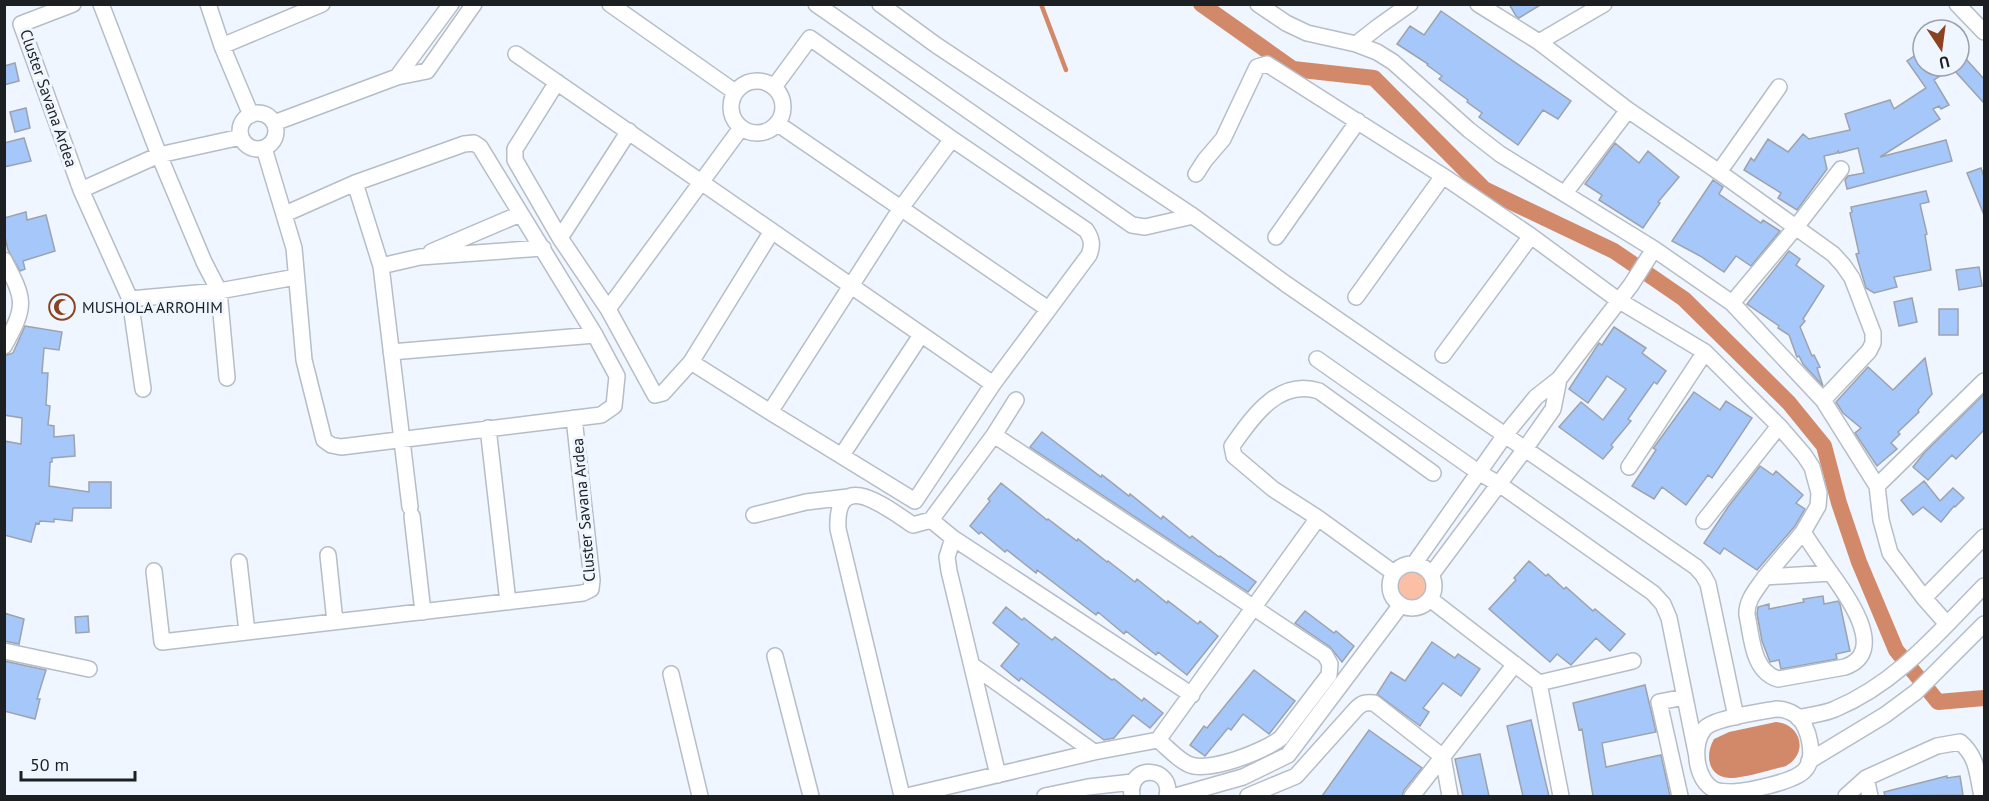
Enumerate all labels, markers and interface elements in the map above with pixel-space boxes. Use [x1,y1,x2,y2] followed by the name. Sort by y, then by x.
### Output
[1911,18,1971,78] north arrow
[16,27,82,169] street label: Cluster Savana Ardea
[1937,52,1952,73] text: U
[47,292,77,322] mosque icon: MUSHOLA ARROHIM
[82,297,223,317] place label: MUSHOLA ARROHIM
[567,437,599,583] street label: Cluster Savana Ardea
[21,744,135,782] scale bar
[30,753,69,776] text: 50 m

